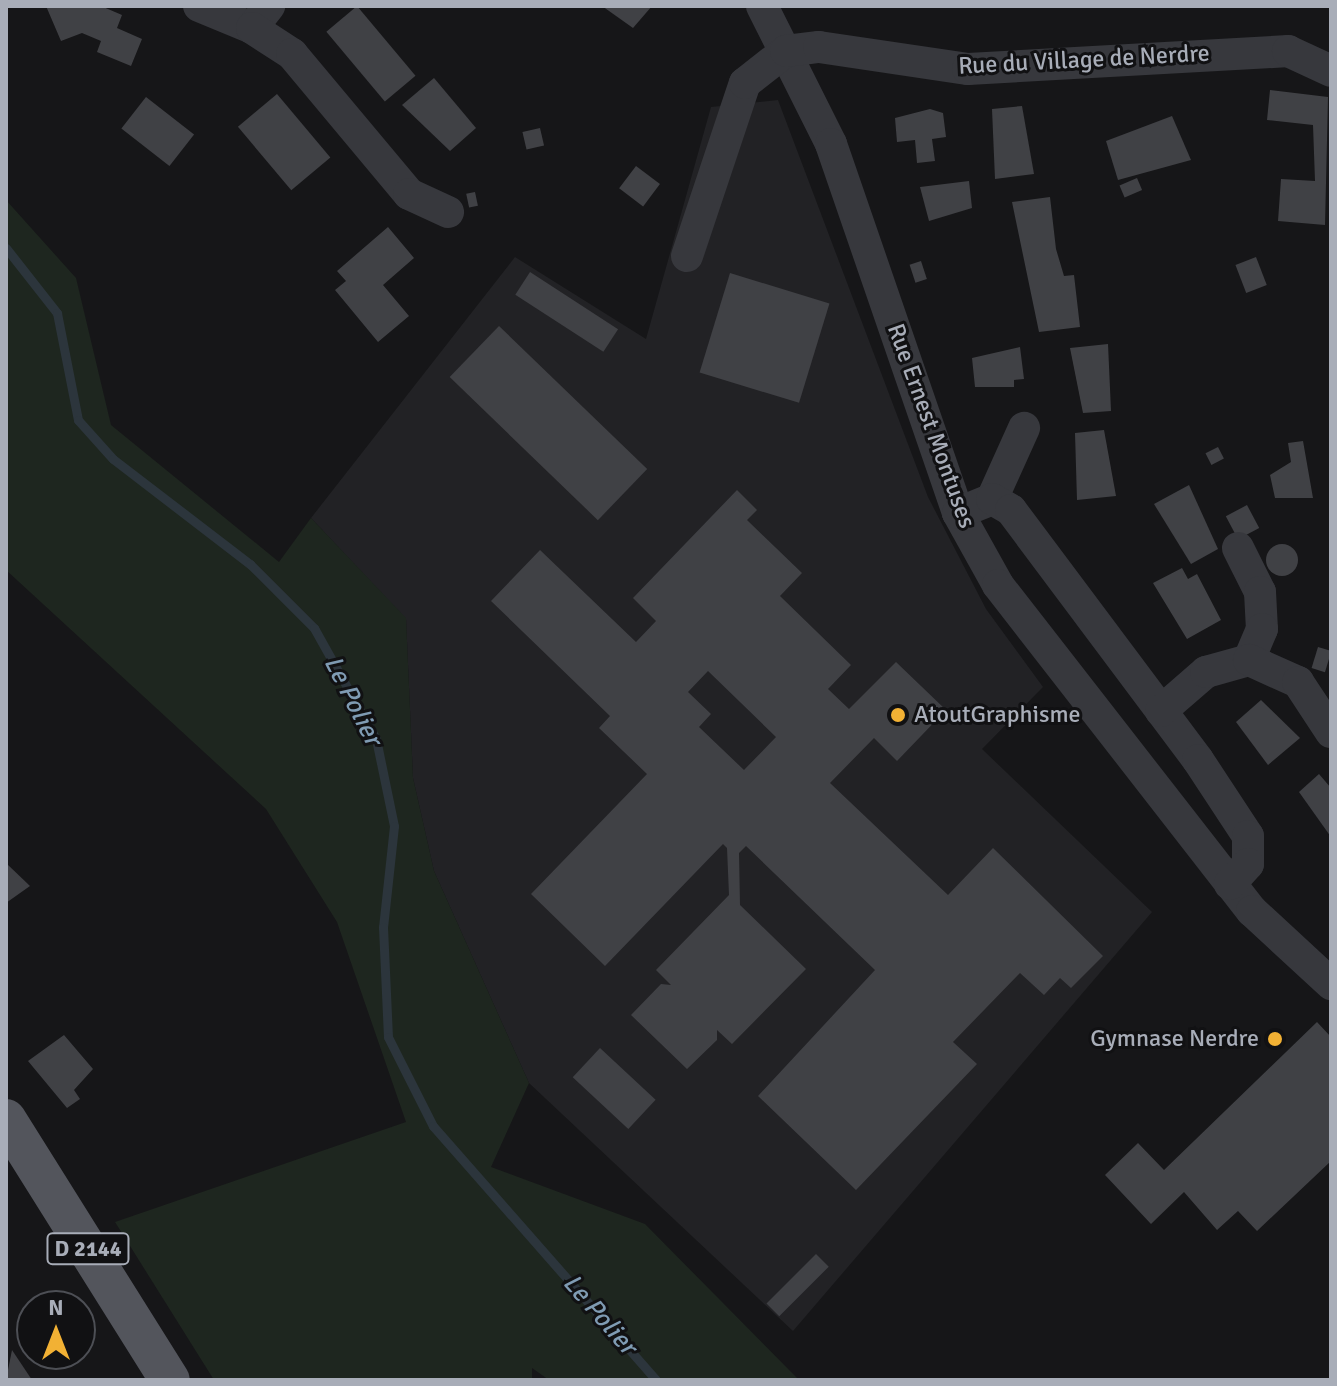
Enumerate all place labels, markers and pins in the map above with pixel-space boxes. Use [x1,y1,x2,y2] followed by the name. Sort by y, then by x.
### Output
[914,701,1081,729] place label: AtoutGraphisme
[889,706,907,724] marker: AtoutGraphisme
[1090,1025,1259,1053] place label: Gymnase Nerdre
[1266,1030,1284,1048] marker: Gymnase Nerdre

